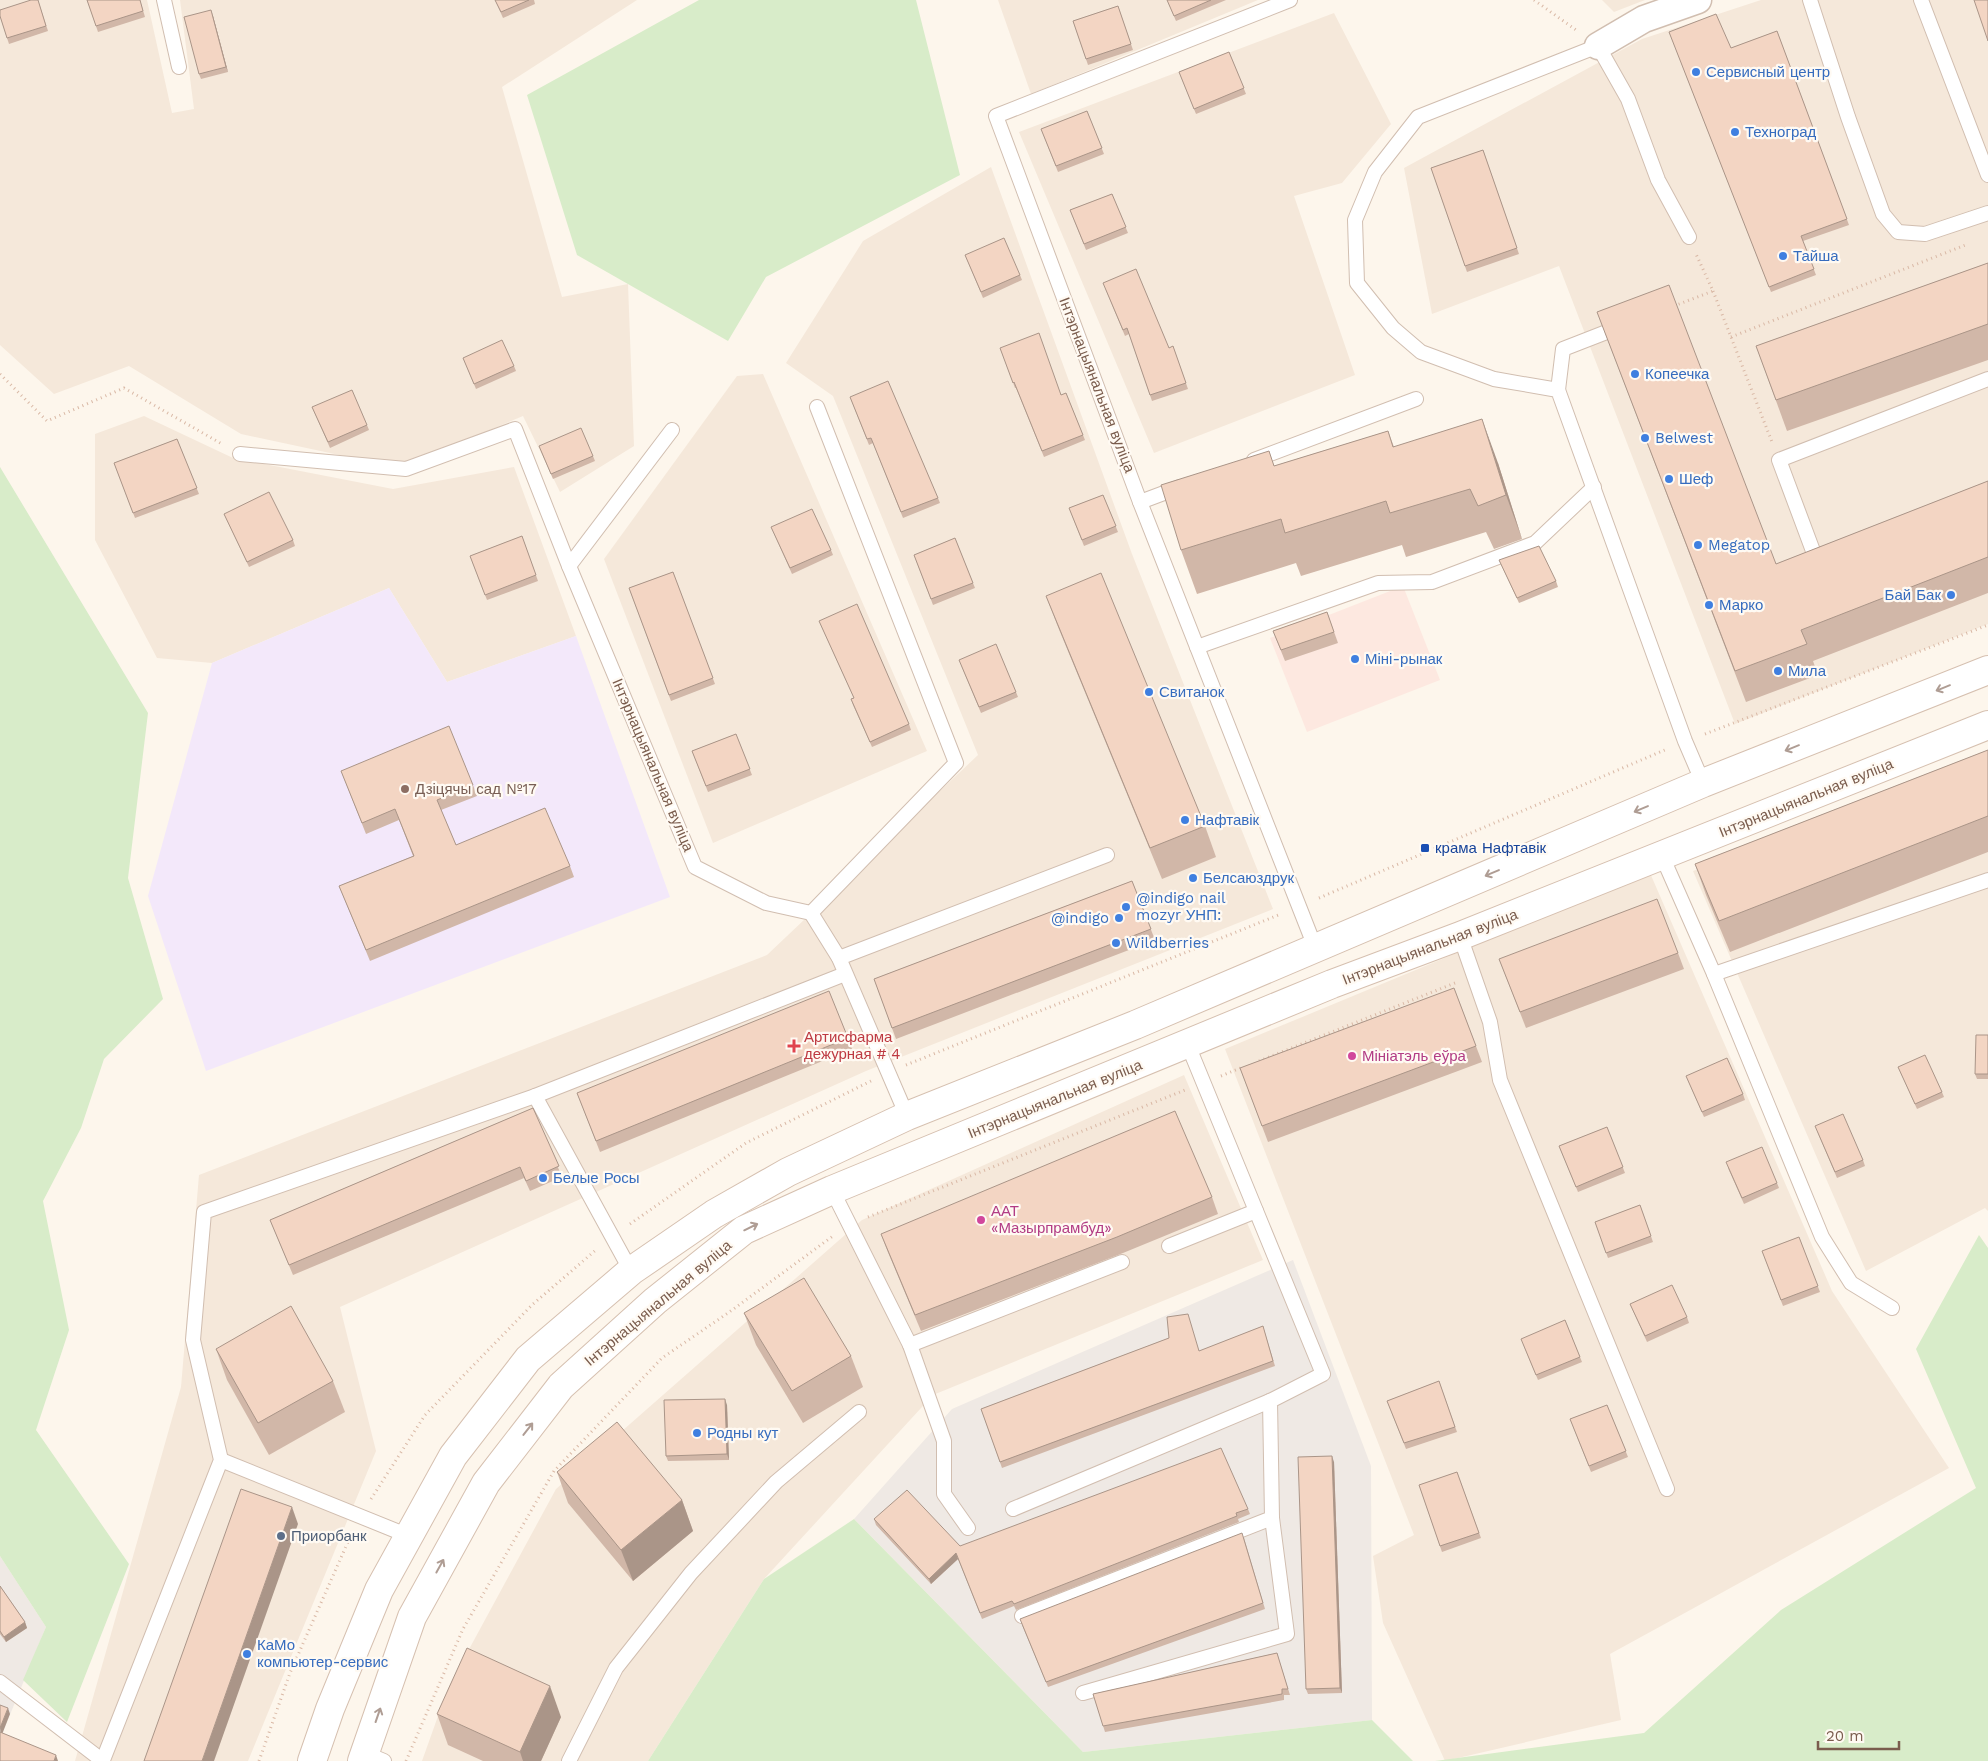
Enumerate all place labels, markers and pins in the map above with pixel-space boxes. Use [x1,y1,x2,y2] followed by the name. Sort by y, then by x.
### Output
[1706,63,1830,81] place label: Сервисный центр
[1690,66,1702,78] marker: Сервисный центр
[1745,123,1817,141] place label: Техноград
[1729,126,1741,138] marker: Техноград
[1793,247,1839,265] place label: Тайша
[1777,250,1789,262] marker: Тайша
[1645,365,1710,383] place label: Копеечка
[1629,368,1641,380] marker: Копеечка
[1655,429,1714,447] place label: Belwest
[1639,432,1651,444] marker: Belwest
[1679,470,1713,488] place label: Шеф
[1663,473,1675,485] marker: Шеф
[1708,536,1770,554] place label: Megatop
[1692,539,1704,551] marker: Megatop
[1885,586,1941,604] place label: Бай Бак
[1945,589,1957,601] marker: Бай Бак
[1719,596,1763,614] place label: Марко
[1703,599,1715,611] marker: Марко
[1365,650,1443,668] place label: Міні-рынак
[1349,653,1361,665] marker: Міні-рынак
[1788,662,1827,680] place label: Мила
[1772,665,1784,677] marker: Мила
[1159,683,1225,701] place label: Свитанок
[1143,686,1155,698] marker: Свитанок
[415,780,537,798] place label: Дзіцячы сад №17
[399,783,411,795] marker: Дзіцячы сад №17
[1195,811,1260,829] place label: Нафтавік
[1179,814,1191,826] marker: Нафтавік
[1435,839,1547,857] place label: крама Нафтавік
[1419,842,1431,854] marker: крама Нафтавік
[1203,869,1295,887] place label: Белсаюздрук
[1187,872,1199,884] marker: Белсаюздрук
[1136,889,1226,924] place label: @indigo nail mozyr УНП:
[1120,901,1132,913] marker: @indigo nail mozyr УНП:
[1051,909,1109,927] place label: @indigo
[1113,912,1125,924] marker: @indigo
[1126,934,1209,952] place label: Wildberries
[1110,937,1122,949] marker: Wildberries
[804,1028,901,1063] place label: Артисфарма дежурная # 4
[788,1040,800,1052] marker: Артисфарма дежурная # 4
[1362,1047,1467,1065] place label: Мініатэль еўра
[1346,1050,1358,1062] marker: Мініатэль еўра
[553,1169,640,1187] place label: Белые Росы
[537,1172,549,1184] marker: Белые Росы
[991,1202,1112,1237] place label: ААТ «Мазырпрамбуд»
[975,1214,987,1226] marker: ААТ «Мазырпрамбуд»
[707,1424,779,1442] place label: Родны кут
[691,1427,703,1439] marker: Родны кут
[291,1527,367,1545] place label: Приорбанк
[275,1530,287,1542] marker: Приорбанк
[257,1636,389,1671] place label: КаМо компьютер-сервис
[241,1648,253,1660] marker: КаМо компьютер-сервис

